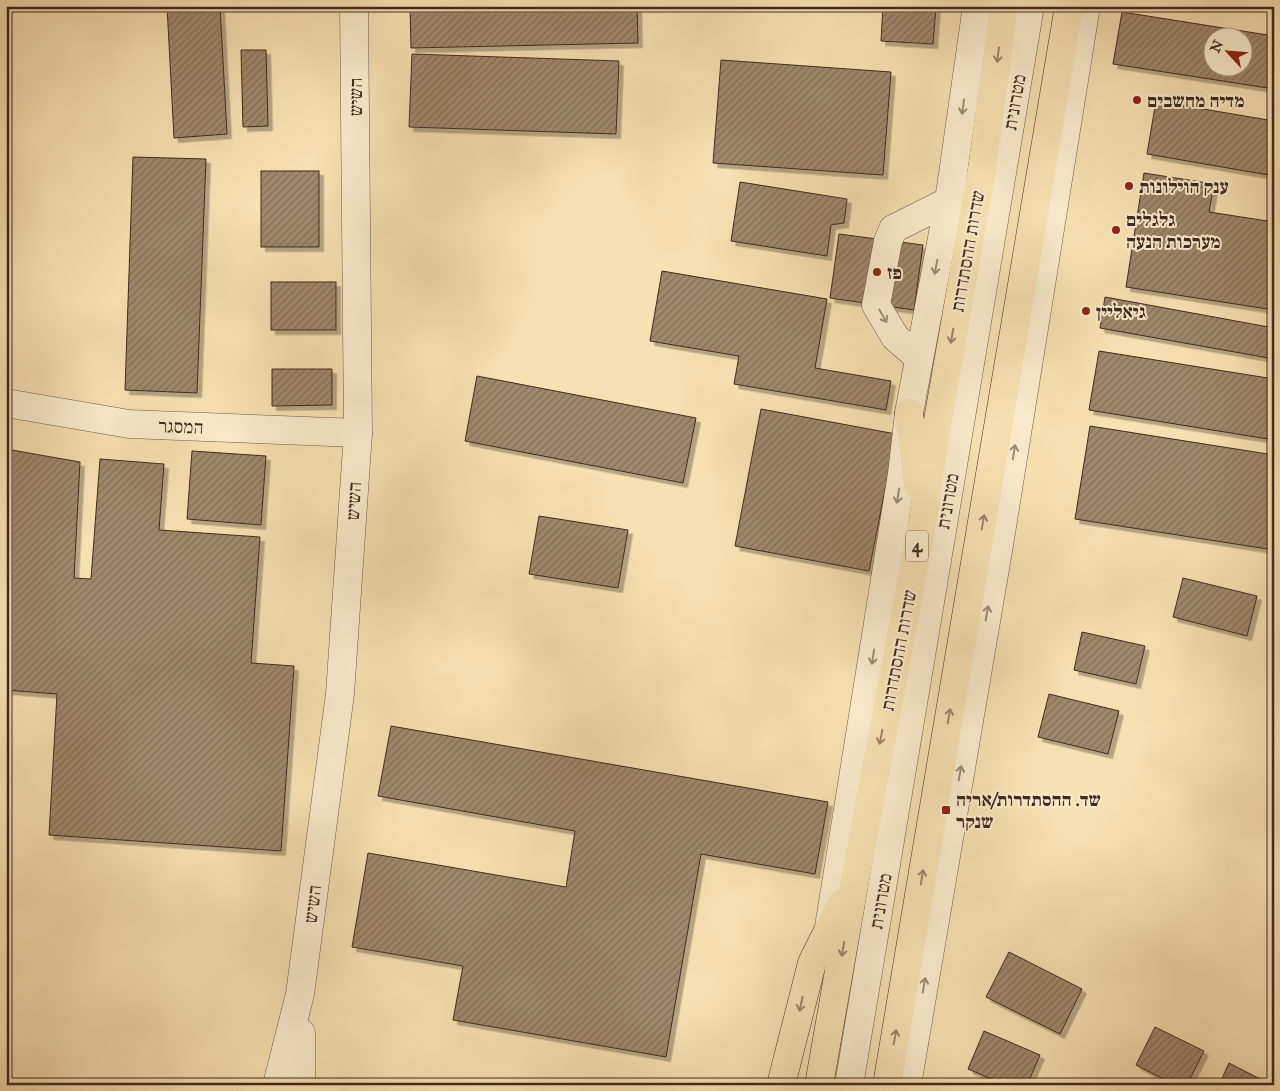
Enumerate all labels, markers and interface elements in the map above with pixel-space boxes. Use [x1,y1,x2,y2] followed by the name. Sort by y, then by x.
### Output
[1202,28,1252,78] north arrow
[1207,37,1227,56] text: N
[993,46,1003,62] one-way arrow
[998,72,1031,132] street label: מטרונית
[344,78,367,116] street label: השיש
[1147,89,1244,112] place label: מדיה מחשבים
[1131,94,1143,106] marker: מדיה מחשבים
[957,98,967,114] one-way arrow
[1139,175,1229,198] place label: ענק הוילונות
[1123,180,1135,192] marker: ענק הוילונות
[945,189,989,314] street label: שדרות ההסתדרות
[1126,208,1221,253] place label: גלגלים מערכות הנעה
[1110,224,1122,236] marker: גלגלים מערכות הנעה
[931,258,941,274] one-way arrow
[887,261,902,284] place label: פז
[871,266,883,278] marker: פז
[1096,300,1146,323] place label: גיאליין
[1080,305,1092,317] marker: גיאליין
[879,309,889,323] one-way arrow
[947,328,957,344] one-way arrow
[158,414,204,439] street label: המסגר
[1009,445,1019,461] one-way arrow
[931,471,964,531] street label: מטרונית
[341,481,366,521] street label: השיש
[893,488,903,504] one-way arrow
[978,514,988,530] one-way arrow
[906,530,928,562] road number: 4
[875,588,922,713] street label: שדרות ההסתדרות
[982,605,992,621] one-way arrow
[867,648,877,664] one-way arrow
[945,709,955,725] one-way arrow
[876,729,886,745] one-way arrow
[955,765,965,781] one-way arrow
[956,788,1101,833] place label: שד. ההסתדרות/אריה שנקר
[940,804,952,816] marker: שד. ההסתדרות/אריה שנקר
[918,869,928,885] one-way arrow
[864,871,897,931] street label: מטרונית
[299,884,326,925] street label: השיש
[837,940,847,956] one-way arrow
[920,977,930,993] one-way arrow
[796,996,805,1012] one-way arrow
[890,1029,900,1045] one-way arrow

